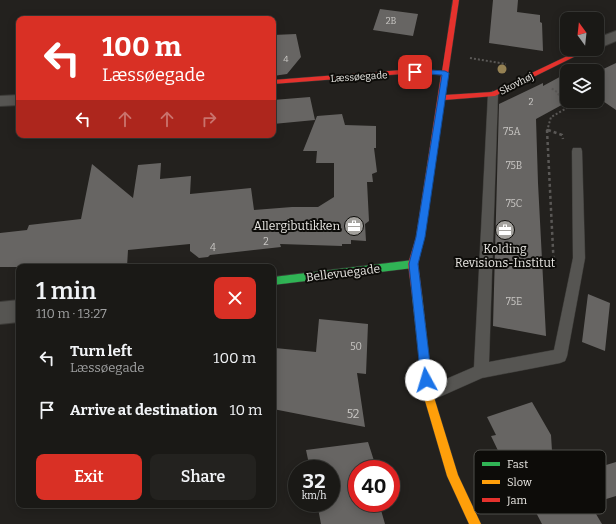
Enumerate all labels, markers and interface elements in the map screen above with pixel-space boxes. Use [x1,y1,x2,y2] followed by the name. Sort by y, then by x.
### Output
[560,12,604,56] north arrow
[560,12,604,108] map controls
[386,16,397,26] house number: 2B
[102,30,181,63] text: 100 m
[36,32,88,84] icon: left
[283,54,289,64] house number: 4
[398,55,432,89] pin
[404,61,426,83] icon: arrive
[102,64,205,86] text: Læssøegade
[560,64,604,108] button: layers
[330,69,388,85] street label: Læssøegade
[497,70,536,98] street label: Skovhøj
[529,97,534,107] house number: 2
[72,108,94,130] icon: left
[114,108,136,130] icon: ahead
[156,108,178,130] icon: ahead
[198,108,220,130] icon: right
[503,126,522,138] house number: 75A
[506,160,522,172] house number: 75B
[506,198,522,210] house number: 75C
[343,215,365,237] office icon: Allergibutikken
[254,219,340,233] place label: Allergibutikken
[494,219,516,241] office icon: Kolding Revisions-Institut
[263,236,269,248] house number: 2
[210,242,216,254] house number: 4
[455,242,556,270] place label: Kolding Revisions-Institut
[305,262,381,284] street label: Bellevuegade
[36,277,96,305] text: 1 min
[214,277,256,319] button: close
[506,296,522,308] house number: 75E
[36,306,107,321] text: 110 m · 13:27
[350,341,362,353] house number: 50
[70,342,132,360] text: Turn left
[36,347,58,369] icon: left
[213,349,256,367] text: 100 m
[405,359,447,401] position arrow
[70,360,144,375] text: Læssøegade
[36,399,58,421] icon: arrive
[70,401,217,419] text: Arrive at destination
[229,401,262,419] text: 10 m
[347,407,359,421] house number: 52
[474,450,606,514] legend
[36,454,142,500] button: Exit
[150,454,256,500] button: Share
[507,458,528,471] text: Fast
[348,460,400,512] speed limit sign: 40
[303,469,325,493] text: 32
[507,476,532,489] text: Slow
[302,490,326,502] text: km/h
[506,494,527,507] text: Jam

